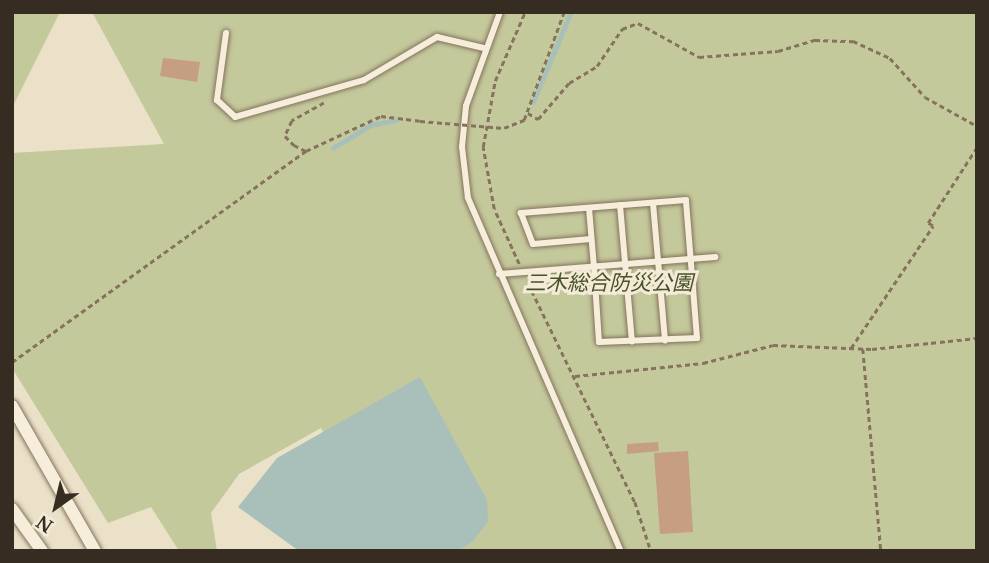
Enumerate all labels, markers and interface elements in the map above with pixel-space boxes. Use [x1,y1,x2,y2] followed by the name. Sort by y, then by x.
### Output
[525,269,693,295] park label: 三木総合防災公園
[21,472,91,542] north arrow
[31,509,58,539] text: N

